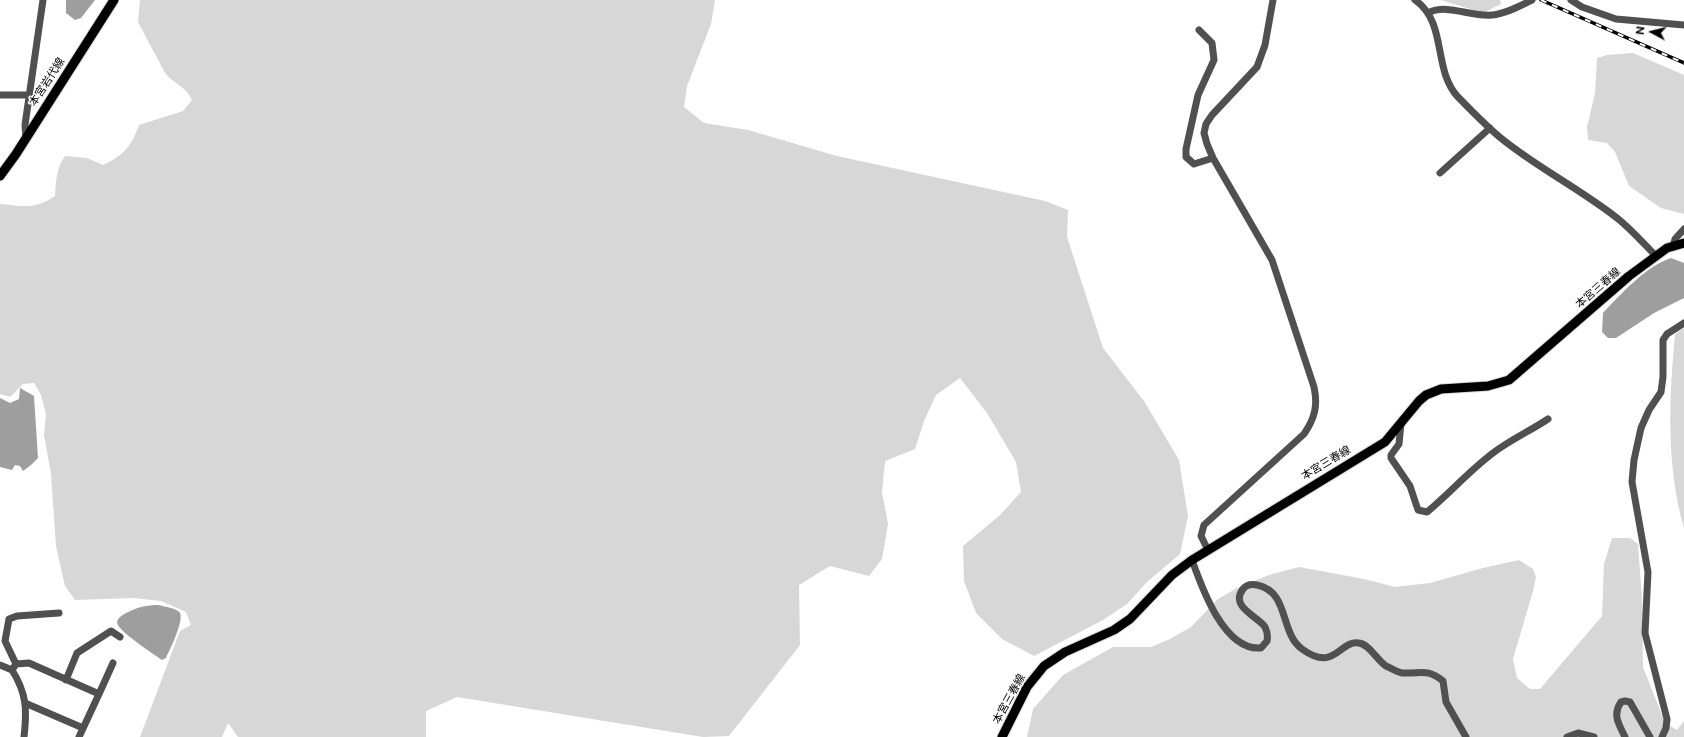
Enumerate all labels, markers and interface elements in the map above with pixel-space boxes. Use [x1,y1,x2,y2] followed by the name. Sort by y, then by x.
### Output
[1632,12,1672,52] north arrow
[1634,26,1647,36] text: N
[26,55,68,109] street label: 本宮岩代線
[1573,265,1623,311] street label: 本宮三春線
[1299,443,1353,483] street label: 本宮三春線
[990,672,1028,726] street label: 本宮三春線

